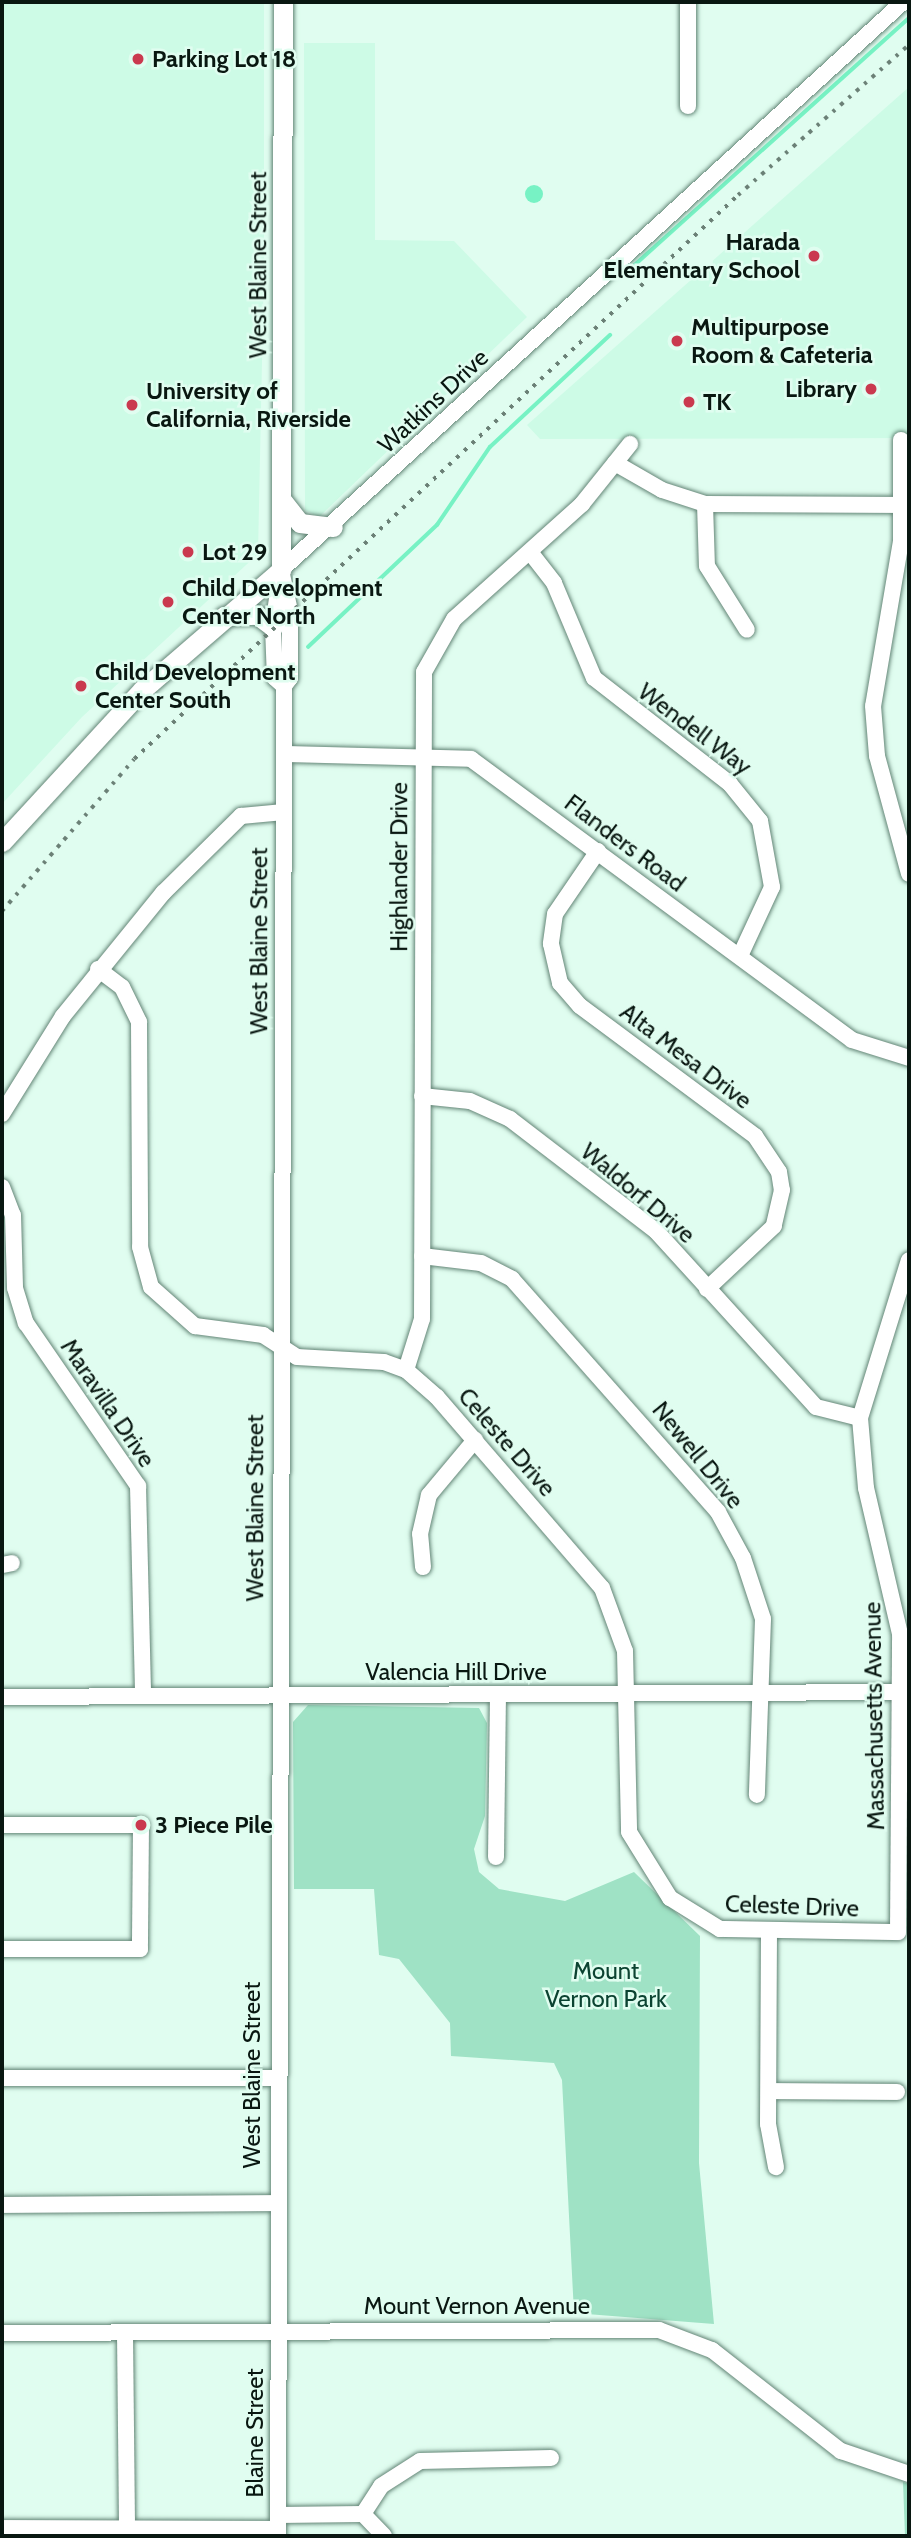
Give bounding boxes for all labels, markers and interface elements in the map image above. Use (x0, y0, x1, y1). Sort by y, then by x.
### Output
place label: Parking Lot 18 (152, 45, 296, 73)
marker: Parking Lot 18 (130, 51, 146, 67)
street label: West Blaine Street (244, 172, 272, 358)
place label: Harada Elementary School (603, 228, 800, 284)
marker: Harada Elementary School (806, 248, 822, 264)
place label: Multipurpose Room & Cafeteria (691, 313, 873, 369)
marker: Multipurpose Room & Cafeteria (669, 333, 685, 349)
street label: Watkins Drive (372, 343, 494, 459)
place label: Library (785, 375, 857, 403)
place label: University of California, Riverside (146, 377, 351, 433)
marker: Library (863, 381, 879, 397)
place label: TK (703, 388, 731, 416)
marker: TK (681, 394, 697, 410)
marker: University of California, Riverside (124, 397, 140, 413)
place label: Lot 29 (202, 538, 267, 566)
marker: Lot 29 (180, 544, 196, 560)
place label: Child Development Center North (182, 574, 382, 630)
marker: Child Development Center North (160, 594, 176, 610)
place label: Child Development Center South (95, 658, 295, 714)
street label: Wendell Way (633, 677, 757, 781)
marker: Child Development Center South (73, 678, 89, 694)
street label: Highlander Drive (385, 782, 413, 952)
street label: Flanders Road (559, 788, 691, 898)
street label: West Blaine Street (245, 848, 273, 1034)
street label: Alta Mesa Drive (615, 997, 757, 1115)
street label: Waldorf Drive (575, 1137, 701, 1249)
street label: Maravilla Drive (55, 1333, 161, 1473)
street label: Celeste Drive (452, 1382, 562, 1502)
street label: Newell Drive (646, 1396, 750, 1514)
street label: West Blaine Street (241, 1415, 269, 1601)
street label: Massachusetts Avenue (858, 1601, 890, 1831)
street label: Valencia Hill Drive (365, 1658, 547, 1686)
place label: 3 Piece Pile (155, 1811, 273, 1839)
marker: 3 Piece Pile (133, 1817, 149, 1833)
street label: Celeste Drive (725, 1889, 859, 1923)
park label: Mount Vernon Park (545, 1957, 667, 2013)
street label: West Blaine Street (238, 1982, 266, 2168)
street label: Mount Vernon Avenue (364, 2292, 590, 2320)
street label: Blaine Street (241, 2368, 269, 2498)

